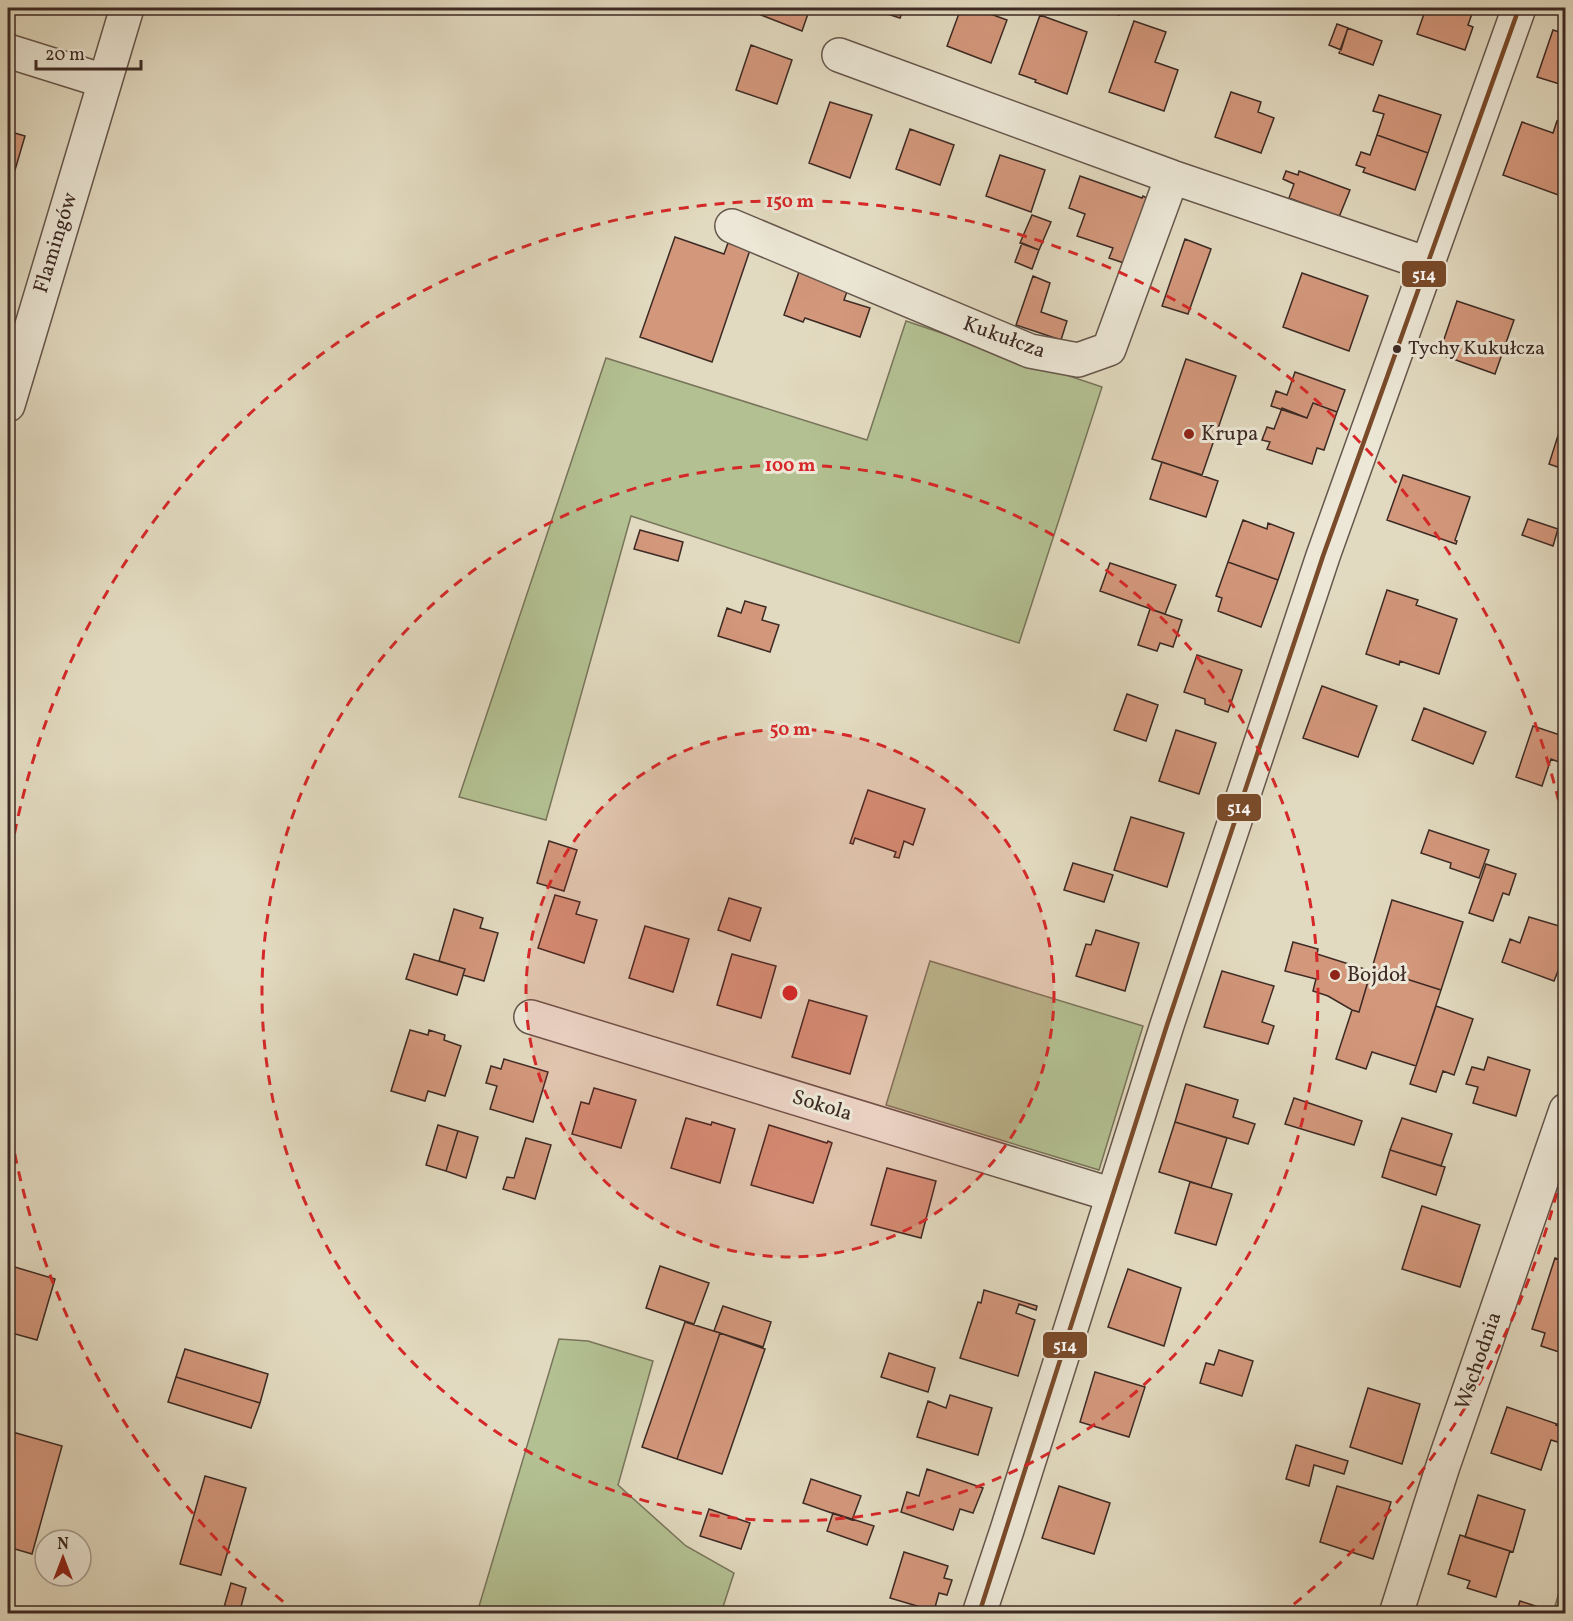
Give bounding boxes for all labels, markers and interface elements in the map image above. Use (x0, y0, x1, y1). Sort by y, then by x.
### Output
scale bar (36, 33, 141, 71)
text: 20 m (45, 43, 85, 68)
street label: Flamingów (27, 189, 85, 297)
text: 150 m (766, 190, 814, 215)
line badge: 514 (1401, 260, 1447, 288)
text: 514 (1412, 265, 1436, 287)
street label: Kukułcza (959, 310, 1049, 366)
place label: Tychy Kukułcza (1408, 335, 1545, 363)
marker: Tychy Kukułcza (1391, 343, 1403, 355)
place label: Krupa (1201, 420, 1258, 449)
marker: Krupa (1182, 427, 1196, 441)
text: 100 m (765, 454, 815, 479)
text: 50 m (770, 718, 810, 743)
line badge: 514 (1216, 793, 1262, 822)
text: 514 (1227, 798, 1251, 820)
place label: Bojdoł (1347, 961, 1407, 990)
marker: Bojdoł (1328, 968, 1342, 982)
centre of rings (780, 983, 800, 1003)
street label: Sokola (788, 1083, 856, 1129)
street label: Wschodnia (1449, 1308, 1509, 1414)
line badge: 514 (1042, 1331, 1088, 1359)
text: 514 (1053, 1336, 1077, 1358)
north arrow (33, 1528, 93, 1588)
text: N (57, 1534, 69, 1556)

